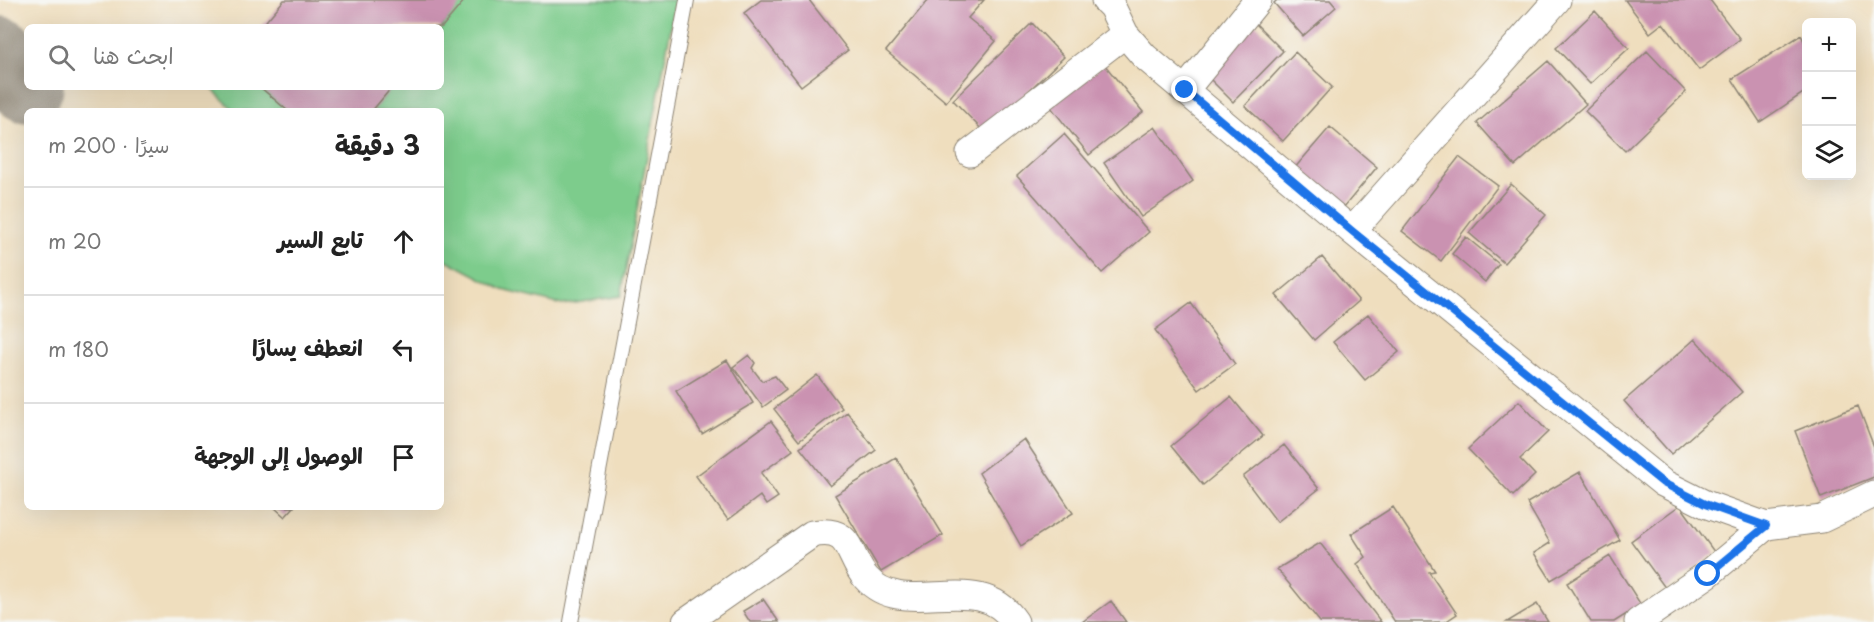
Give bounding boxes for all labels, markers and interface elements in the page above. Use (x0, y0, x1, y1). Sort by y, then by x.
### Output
map controls (1802, 18, 1856, 180)
button: + (1802, 18, 1856, 72)
search box (24, 24, 444, 90)
text: ابحث هنا (93, 38, 174, 71)
icon: search (45, 41, 78, 74)
button: − (1802, 72, 1856, 126)
route end (1171, 76, 1197, 102)
text: 3 دقيقة (335, 125, 420, 164)
button: layers (1802, 126, 1856, 180)
text: سيرًا · 200 m (48, 130, 170, 160)
text: تابع السير (278, 222, 363, 255)
icon: ahead (387, 225, 420, 258)
text: 20 m (48, 226, 101, 256)
text: انعطف يسارًا (252, 330, 363, 363)
icon: left (387, 333, 420, 366)
text: 180 m (48, 334, 109, 364)
text: الوصول إلى الوجهة (194, 438, 363, 471)
icon: arrive (387, 441, 420, 474)
route start (1694, 560, 1720, 586)

